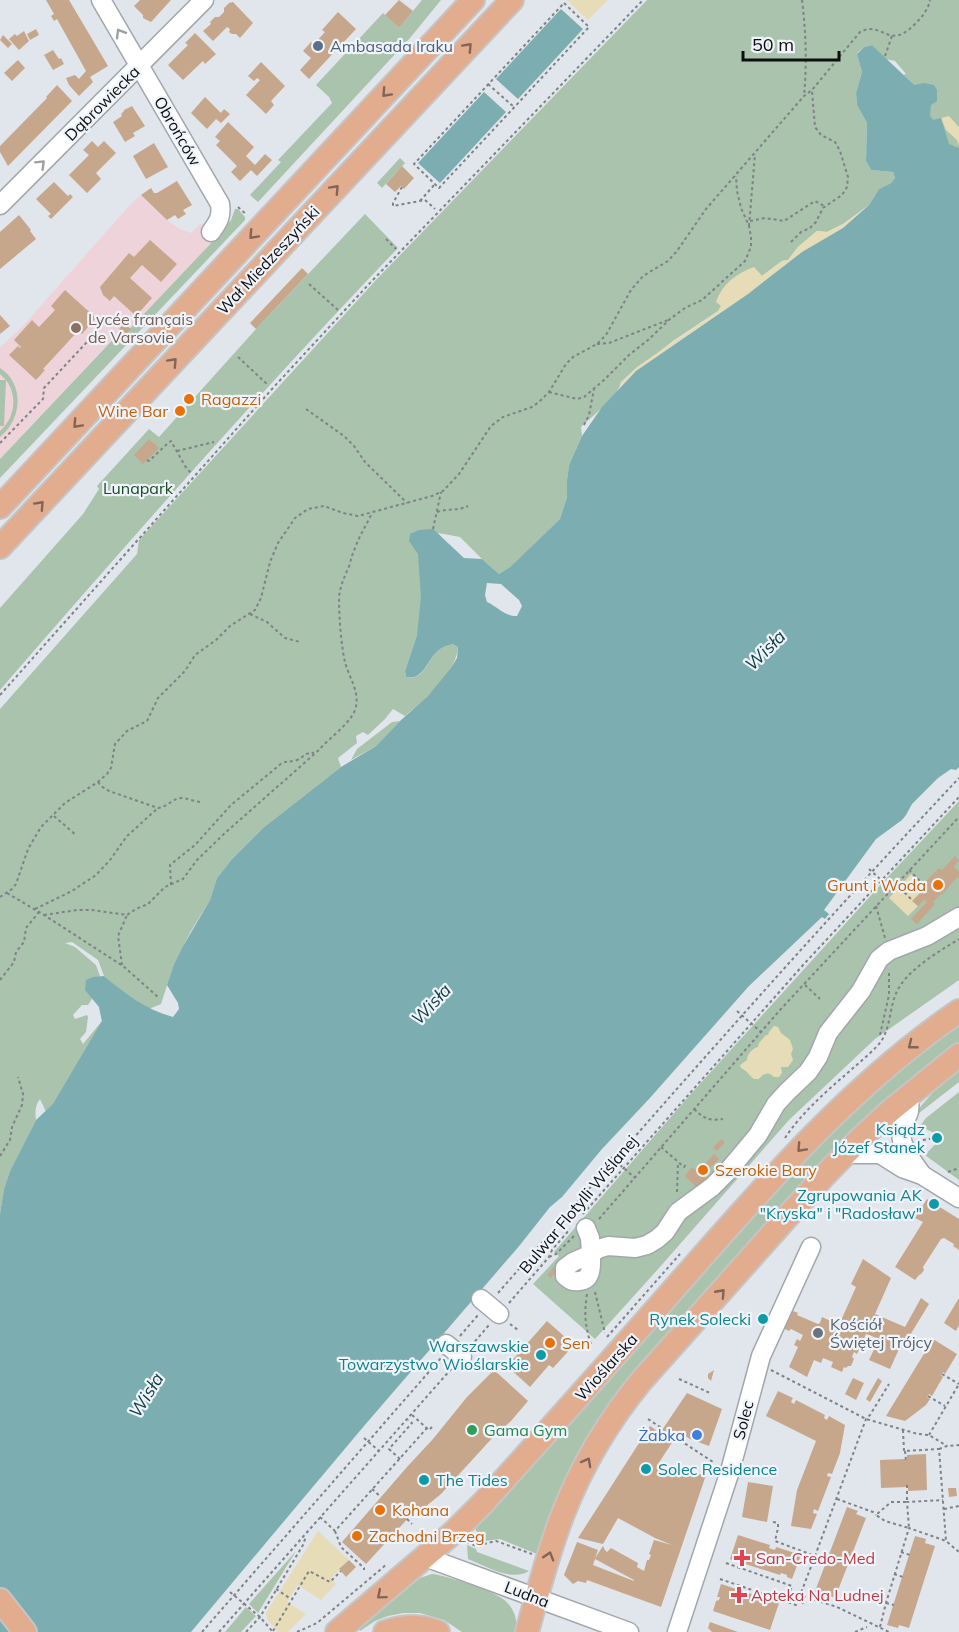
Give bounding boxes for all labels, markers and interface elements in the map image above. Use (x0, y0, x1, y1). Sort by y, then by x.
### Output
scale bar (743, 24, 839, 62)
one-way arrow (116, 28, 128, 39)
text: 50 m (752, 33, 794, 56)
place label: Ambasada Iraku (330, 36, 453, 56)
marker: Ambasada Iraku (311, 39, 325, 53)
one-way arrow (461, 43, 472, 53)
street label: Dąbrowiecka (60, 61, 144, 145)
one-way arrow (383, 85, 394, 96)
street label: Obrońców (150, 93, 206, 169)
one-way arrow (34, 160, 45, 171)
one-way arrow (328, 185, 339, 196)
street label: Wał Miedzeszyński (213, 202, 323, 318)
one-way arrow (250, 228, 261, 239)
place label: Lycée français de Varsovie (88, 309, 193, 347)
marker: Lycée français de Varsovie (69, 321, 83, 335)
one-way arrow (166, 358, 177, 369)
place label: Ragazzi (201, 389, 261, 409)
marker: Ragazzi (182, 392, 196, 406)
place label: Wine Bar (98, 401, 168, 421)
marker: Wine Bar (173, 404, 187, 418)
one-way arrow (73, 417, 84, 428)
park label: Lunapark (103, 478, 174, 498)
one-way arrow (33, 501, 44, 511)
water label: Wisła (740, 625, 790, 675)
place label: Grunt i Woda (827, 875, 926, 895)
marker: Grunt i Woda (931, 878, 945, 892)
water label: Wisła (406, 978, 456, 1030)
one-way arrow (907, 1038, 918, 1049)
place label: Ksiądz Józef Stanek (833, 1119, 926, 1157)
street label: Bulwar Flotylli Wiślanej (514, 1131, 642, 1277)
marker: Ksiądz Józef Stanek (930, 1131, 944, 1145)
one-way arrow (797, 1140, 808, 1151)
place label: Szerokie Bary (715, 1160, 817, 1180)
marker: Szerokie Bary (696, 1163, 710, 1177)
place label: Zgrupowania AK "Kryska" i "Radosław" (760, 1185, 923, 1223)
marker: Zgrupowania AK "Kryska" i "Radosław" (927, 1197, 941, 1211)
one-way arrow (714, 1289, 725, 1299)
place label: Rynek Solecki (649, 1309, 751, 1329)
marker: Rynek Solecki (756, 1312, 770, 1326)
place label: Kościół Świętej Trójcy (830, 1314, 933, 1352)
marker: Kościół Świętej Trójcy (811, 1326, 825, 1340)
street label: Wioślarska (571, 1329, 641, 1405)
place label: Sen (562, 1333, 590, 1353)
place label: Warszawskie Towarzystwo Wioślarskie (339, 1336, 529, 1374)
marker: Sen (543, 1336, 557, 1350)
marker: Warszawskie Towarzystwo Wioślarskie (534, 1348, 548, 1362)
water label: Wisła (123, 1368, 169, 1422)
street label: Solec (728, 1398, 758, 1442)
place label: Gama Gym (484, 1420, 567, 1440)
marker: Gama Gym (465, 1423, 479, 1437)
place label: Żabka (639, 1425, 685, 1445)
marker: Żabka (690, 1428, 704, 1442)
one-way arrow (580, 1457, 591, 1468)
place label: Solec Residence (658, 1459, 777, 1479)
marker: Solec Residence (639, 1462, 653, 1476)
place label: The Tides (436, 1470, 508, 1490)
marker: The Tides (417, 1473, 431, 1487)
place label: Kohana (392, 1500, 449, 1520)
marker: Kohana (373, 1503, 387, 1517)
place label: Zachodni Brzeg (369, 1526, 485, 1546)
marker: Zachodni Brzeg (350, 1529, 364, 1543)
place label: San-Credo-Med (756, 1548, 875, 1568)
marker: San-Credo-Med (733, 1549, 751, 1567)
one-way arrow (542, 1551, 554, 1562)
street label: Ludna (502, 1576, 552, 1612)
place label: Apteka Na Ludnej (751, 1585, 883, 1605)
one-way arrow (377, 1587, 388, 1598)
marker: Apteka Na Ludnej (732, 1588, 746, 1602)

